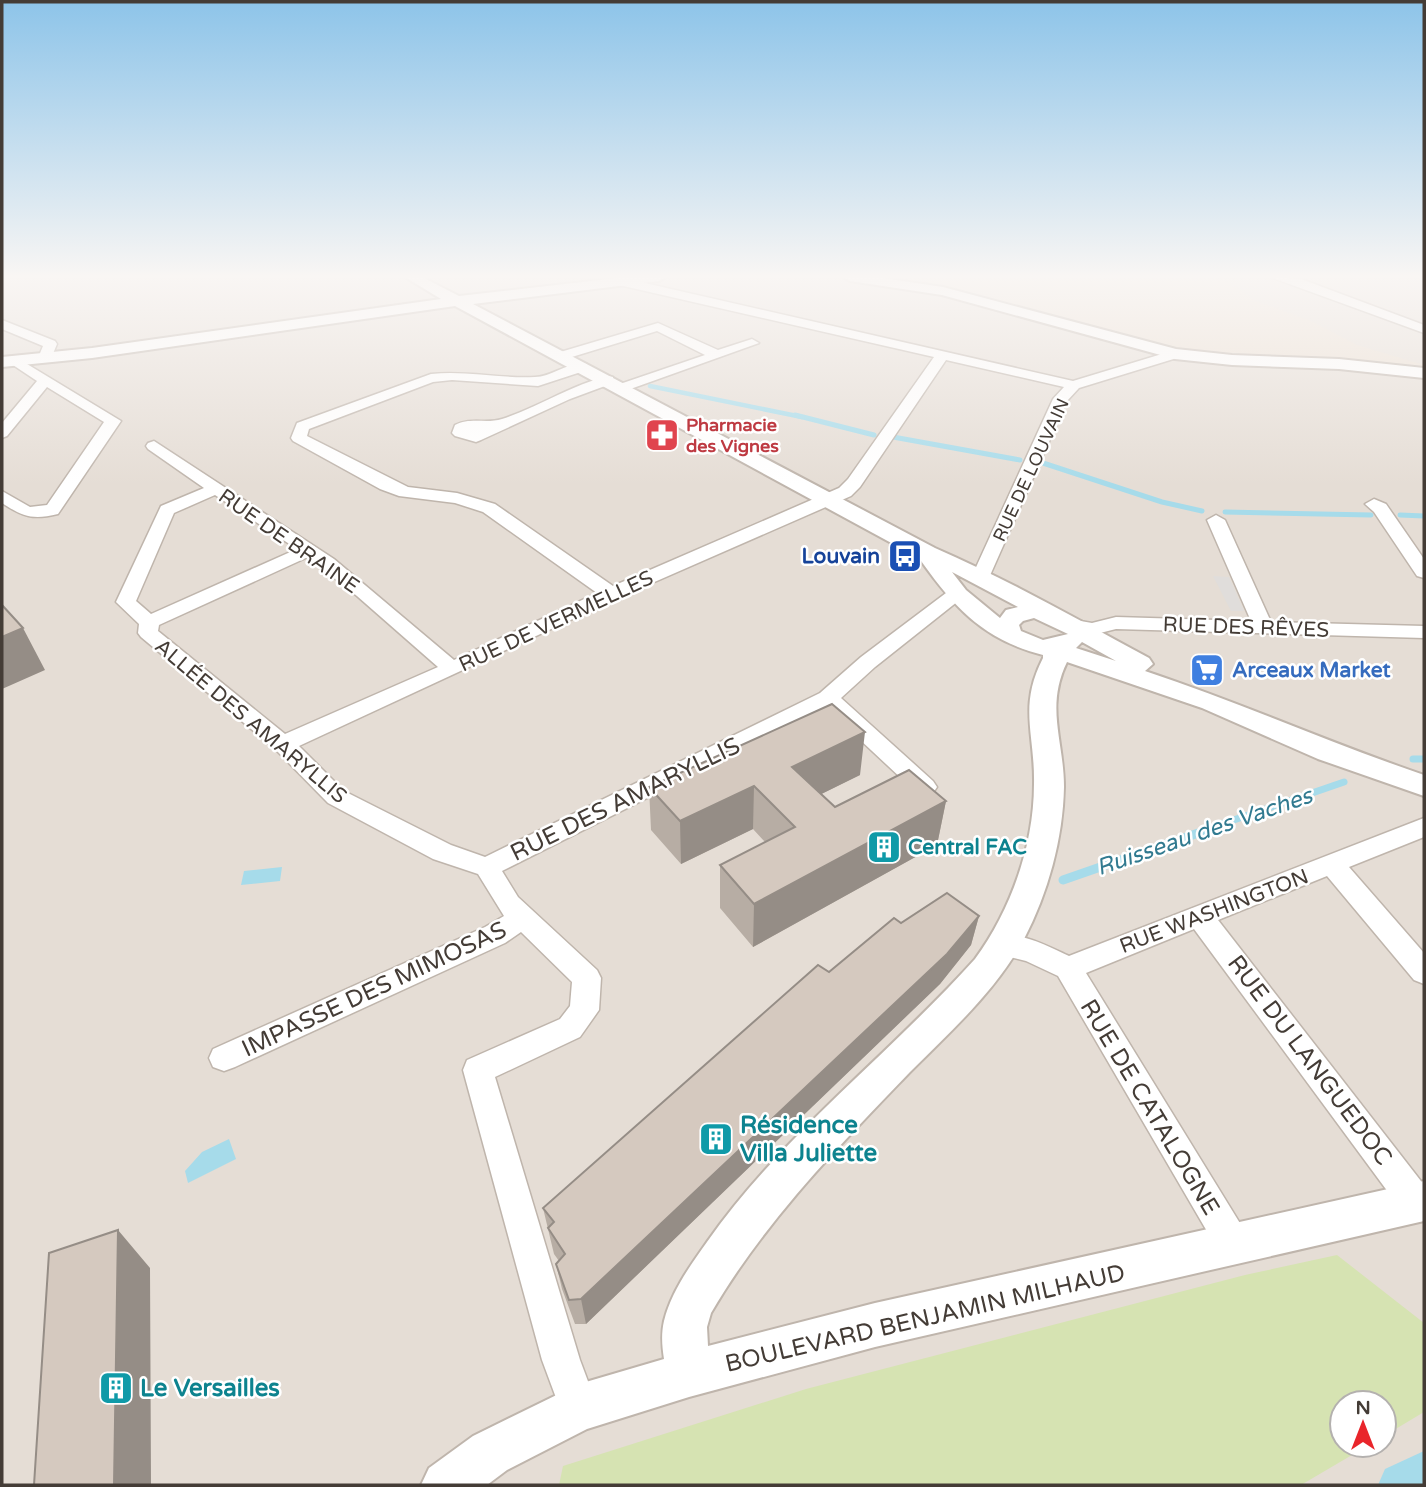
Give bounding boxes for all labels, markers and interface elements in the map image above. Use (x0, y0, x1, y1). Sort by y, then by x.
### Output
street label: RUE DE LOUVAIN (988, 395, 1074, 545)
place label: Pharmacie des Vignes (686, 414, 779, 457)
pharmacy icon: Pharmacie des Vignes (643, 416, 681, 454)
street label: RUE DE BRAINE (214, 484, 364, 599)
bus stop icon: Louvain (886, 537, 924, 575)
place label: Louvain (802, 544, 880, 569)
street label: RUE DE VERMELLES (455, 565, 657, 677)
street label: RUE DES RÊVES (1162, 612, 1330, 643)
street label: ALLÉE DES AMARYLLIS (150, 634, 352, 809)
supermarket icon: Arceaux Market (1188, 651, 1226, 689)
place label: Arceaux Market (1232, 658, 1391, 683)
street label: RUE DES AMARYLLIS (506, 731, 745, 868)
water label: Ruisseau des Vaches (1093, 781, 1318, 882)
building icon: Central FAC (865, 828, 903, 866)
place label: Central FAC (908, 835, 1027, 860)
street label: RUE WASHINGTON (1116, 864, 1312, 959)
street label: IMPASSE DES MIMOSAS (237, 915, 511, 1064)
street label: RUE DU LANGUEDOC (1221, 949, 1398, 1171)
street label: RUE DE CATALOGNE (1074, 994, 1226, 1220)
place label: Résidence Villa Juliette (740, 1111, 878, 1168)
building icon: Résidence Villa Juliette (697, 1120, 735, 1158)
street label: BOULEVARD BENJAMIN MILHAUD (722, 1258, 1128, 1379)
building icon: Le Versailles (97, 1369, 135, 1407)
place label: Le Versailles (140, 1374, 280, 1403)
north arrow (1328, 1389, 1398, 1459)
text: N (1355, 1397, 1371, 1419)

